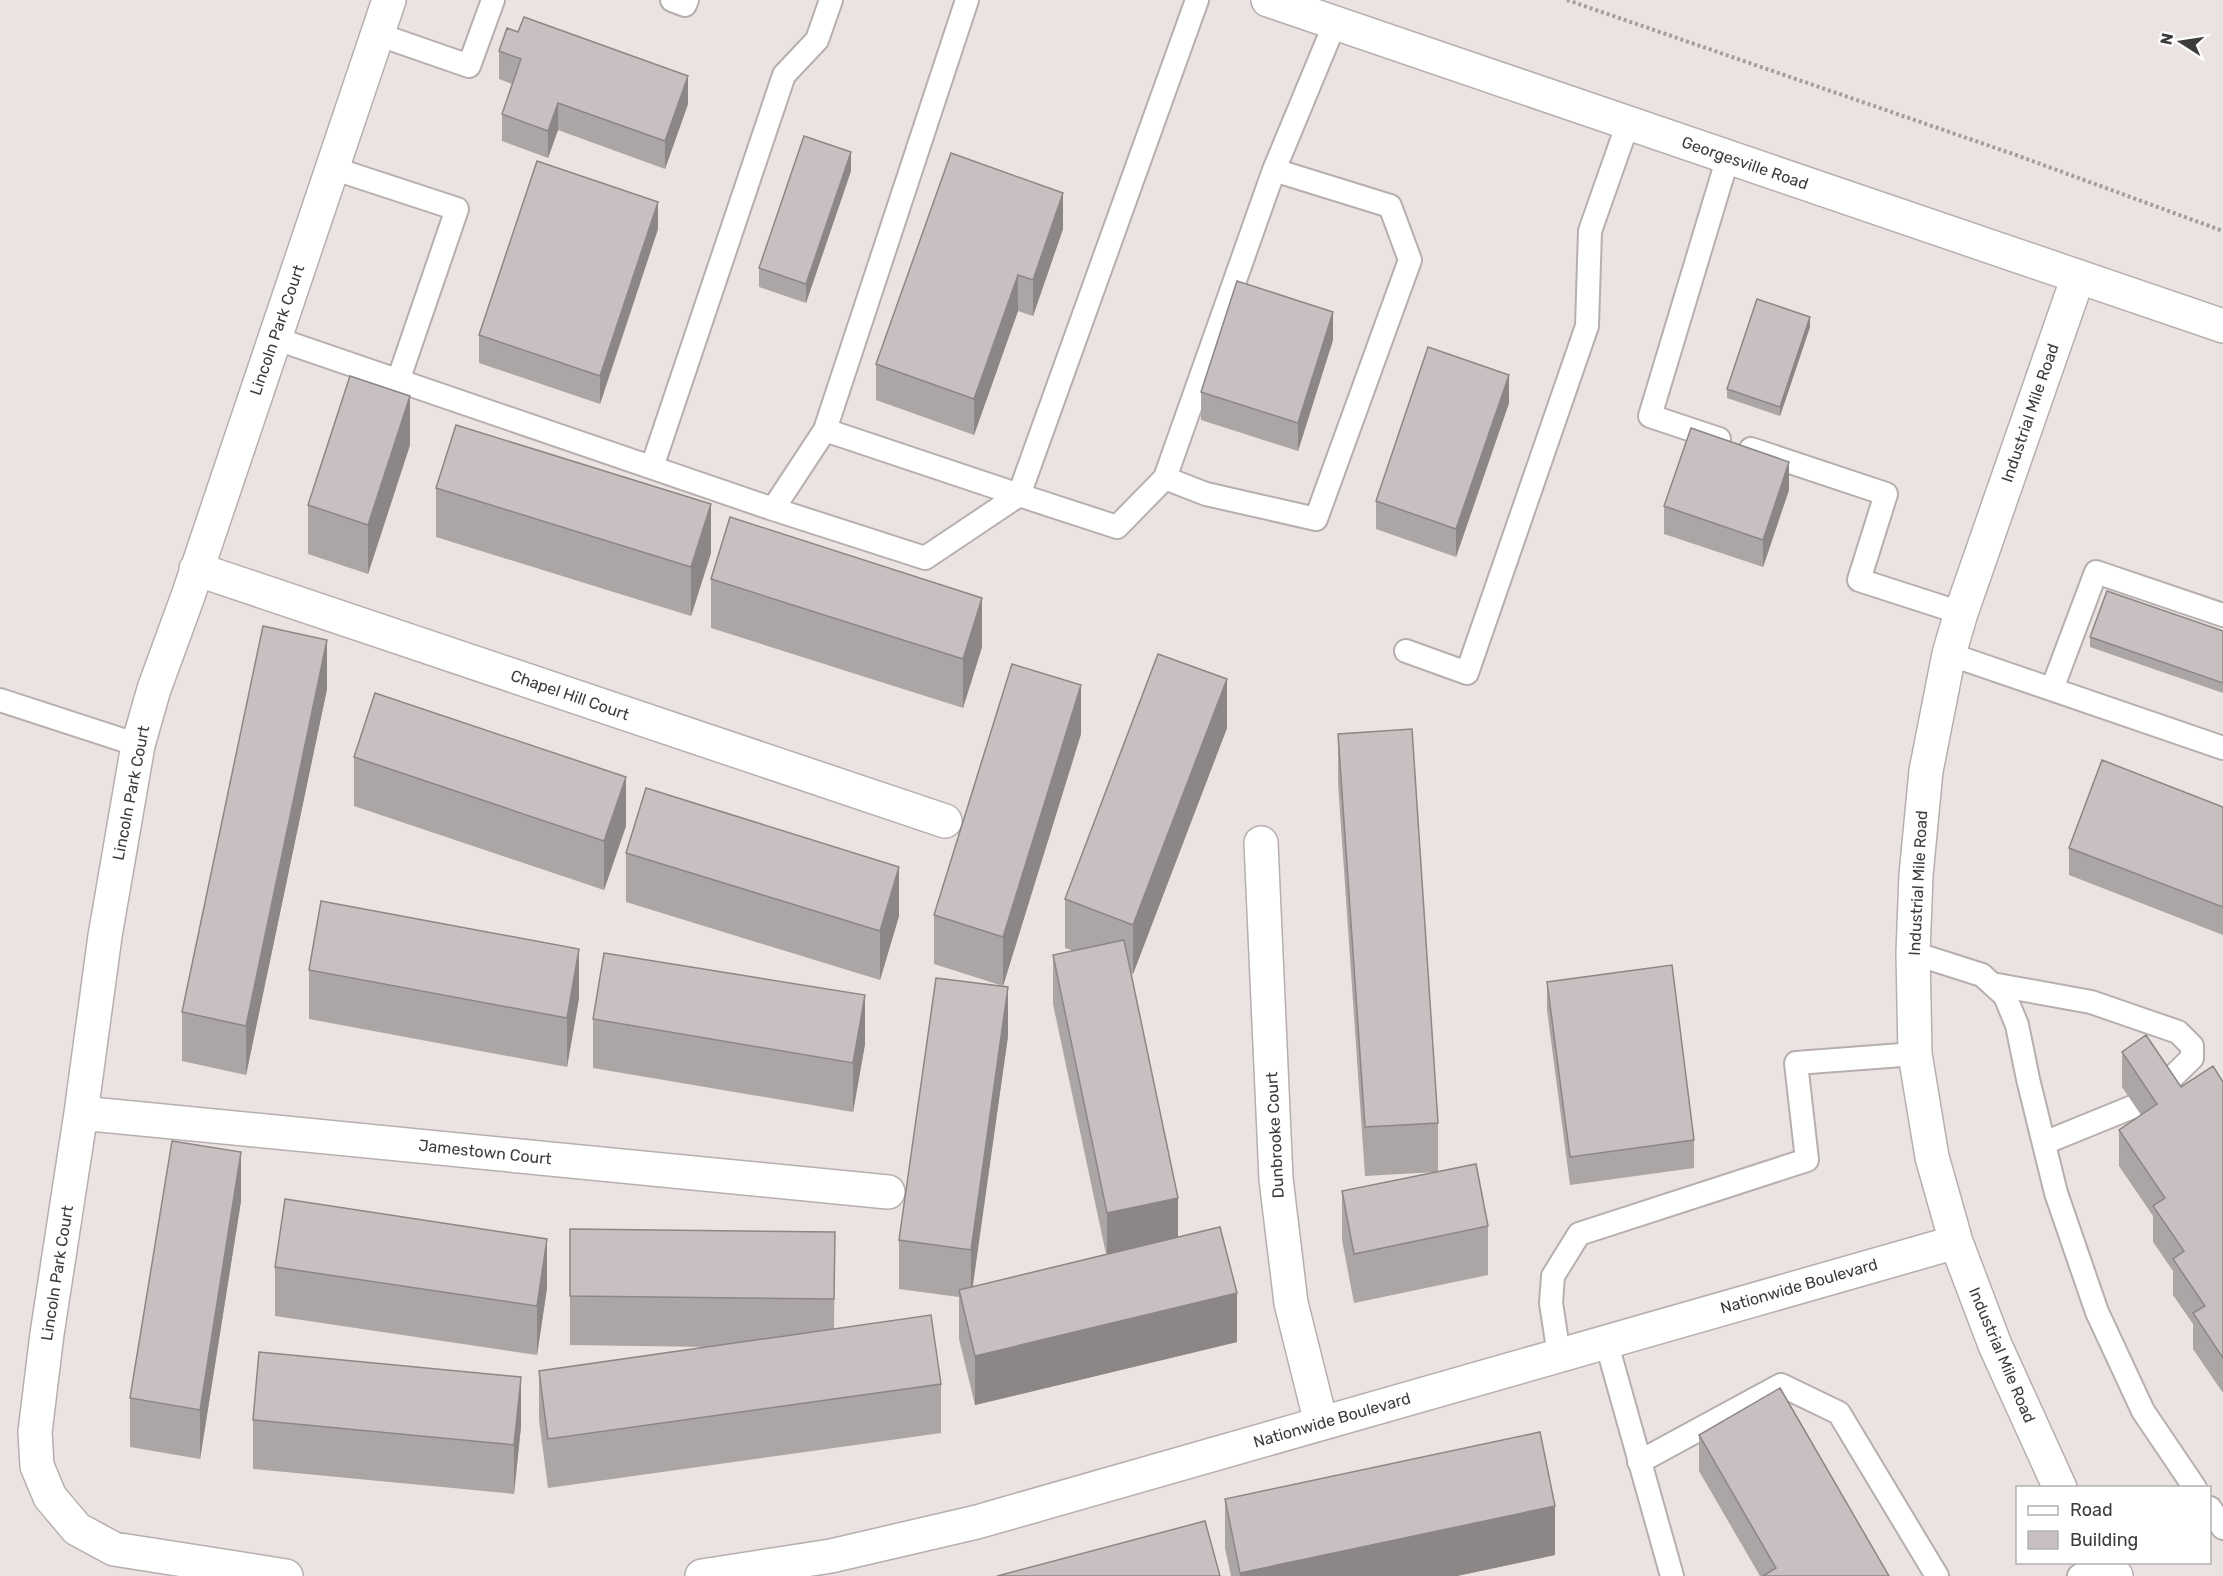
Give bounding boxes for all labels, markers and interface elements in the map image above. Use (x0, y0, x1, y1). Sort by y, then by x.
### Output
north arrow (2151, 12, 2211, 72)
text: N (2156, 31, 2177, 47)
street label: Georgesville Road (1679, 132, 1811, 194)
street label: Lincoln Park Court (246, 262, 308, 398)
street label: Industrial Mile Road (1997, 341, 2063, 485)
street label: Chapel Hill Court (508, 666, 632, 724)
street label: Lincoln Park Court (109, 724, 153, 862)
street label: Industrial Mile Road (1905, 810, 1931, 956)
street label: Dunbrooke Court (1262, 1071, 1288, 1199)
street label: Jamestown Court (418, 1136, 552, 1168)
street label: Lincoln Park Court (37, 1204, 77, 1342)
street label: Nationwide Boulevard (1718, 1254, 1880, 1318)
street label: Industrial Mile Road (1965, 1284, 2039, 1426)
street label: Nationwide Boulevard (1251, 1388, 1413, 1452)
legend (2016, 1486, 2211, 1564)
text: Road (2070, 1499, 2113, 1521)
text: Building (2070, 1529, 2138, 1551)

